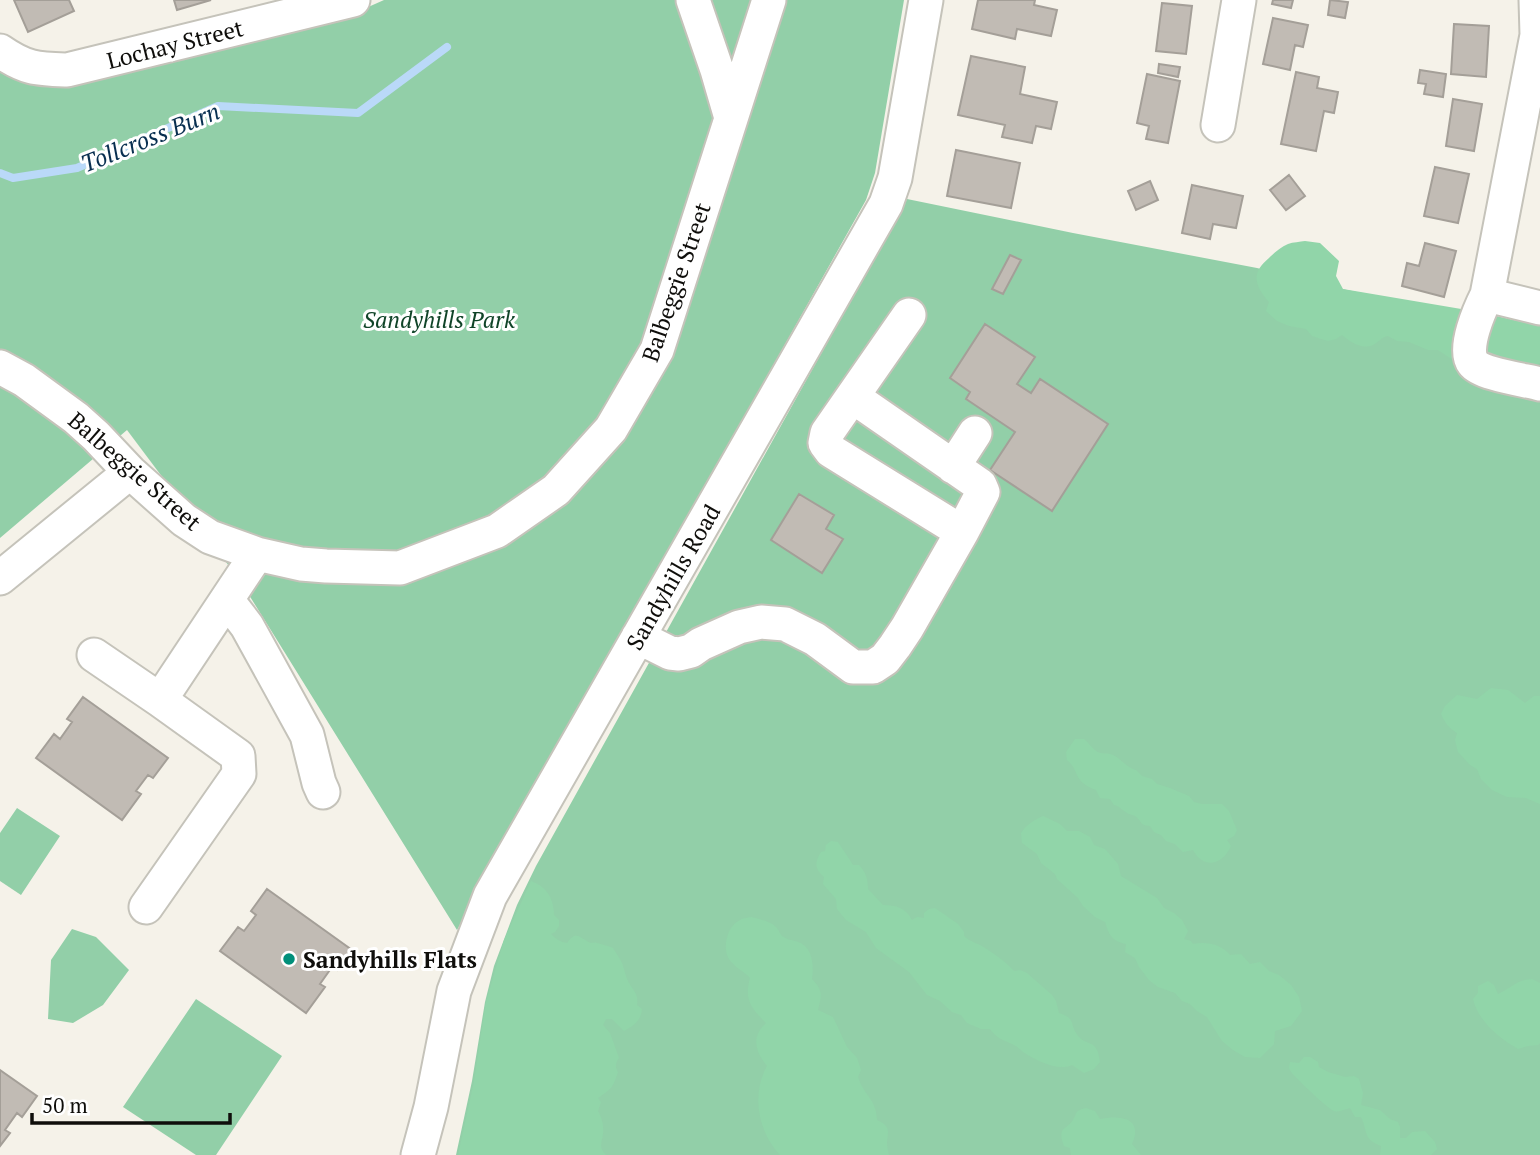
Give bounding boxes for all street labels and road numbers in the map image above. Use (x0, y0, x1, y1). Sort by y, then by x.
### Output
street label: Lochay Street (103, 12, 247, 76)
street label: Balbeggie Street (634, 198, 718, 366)
street label: Balbeggie Street (62, 405, 208, 538)
street label: Sandyhills Road (619, 498, 727, 655)

